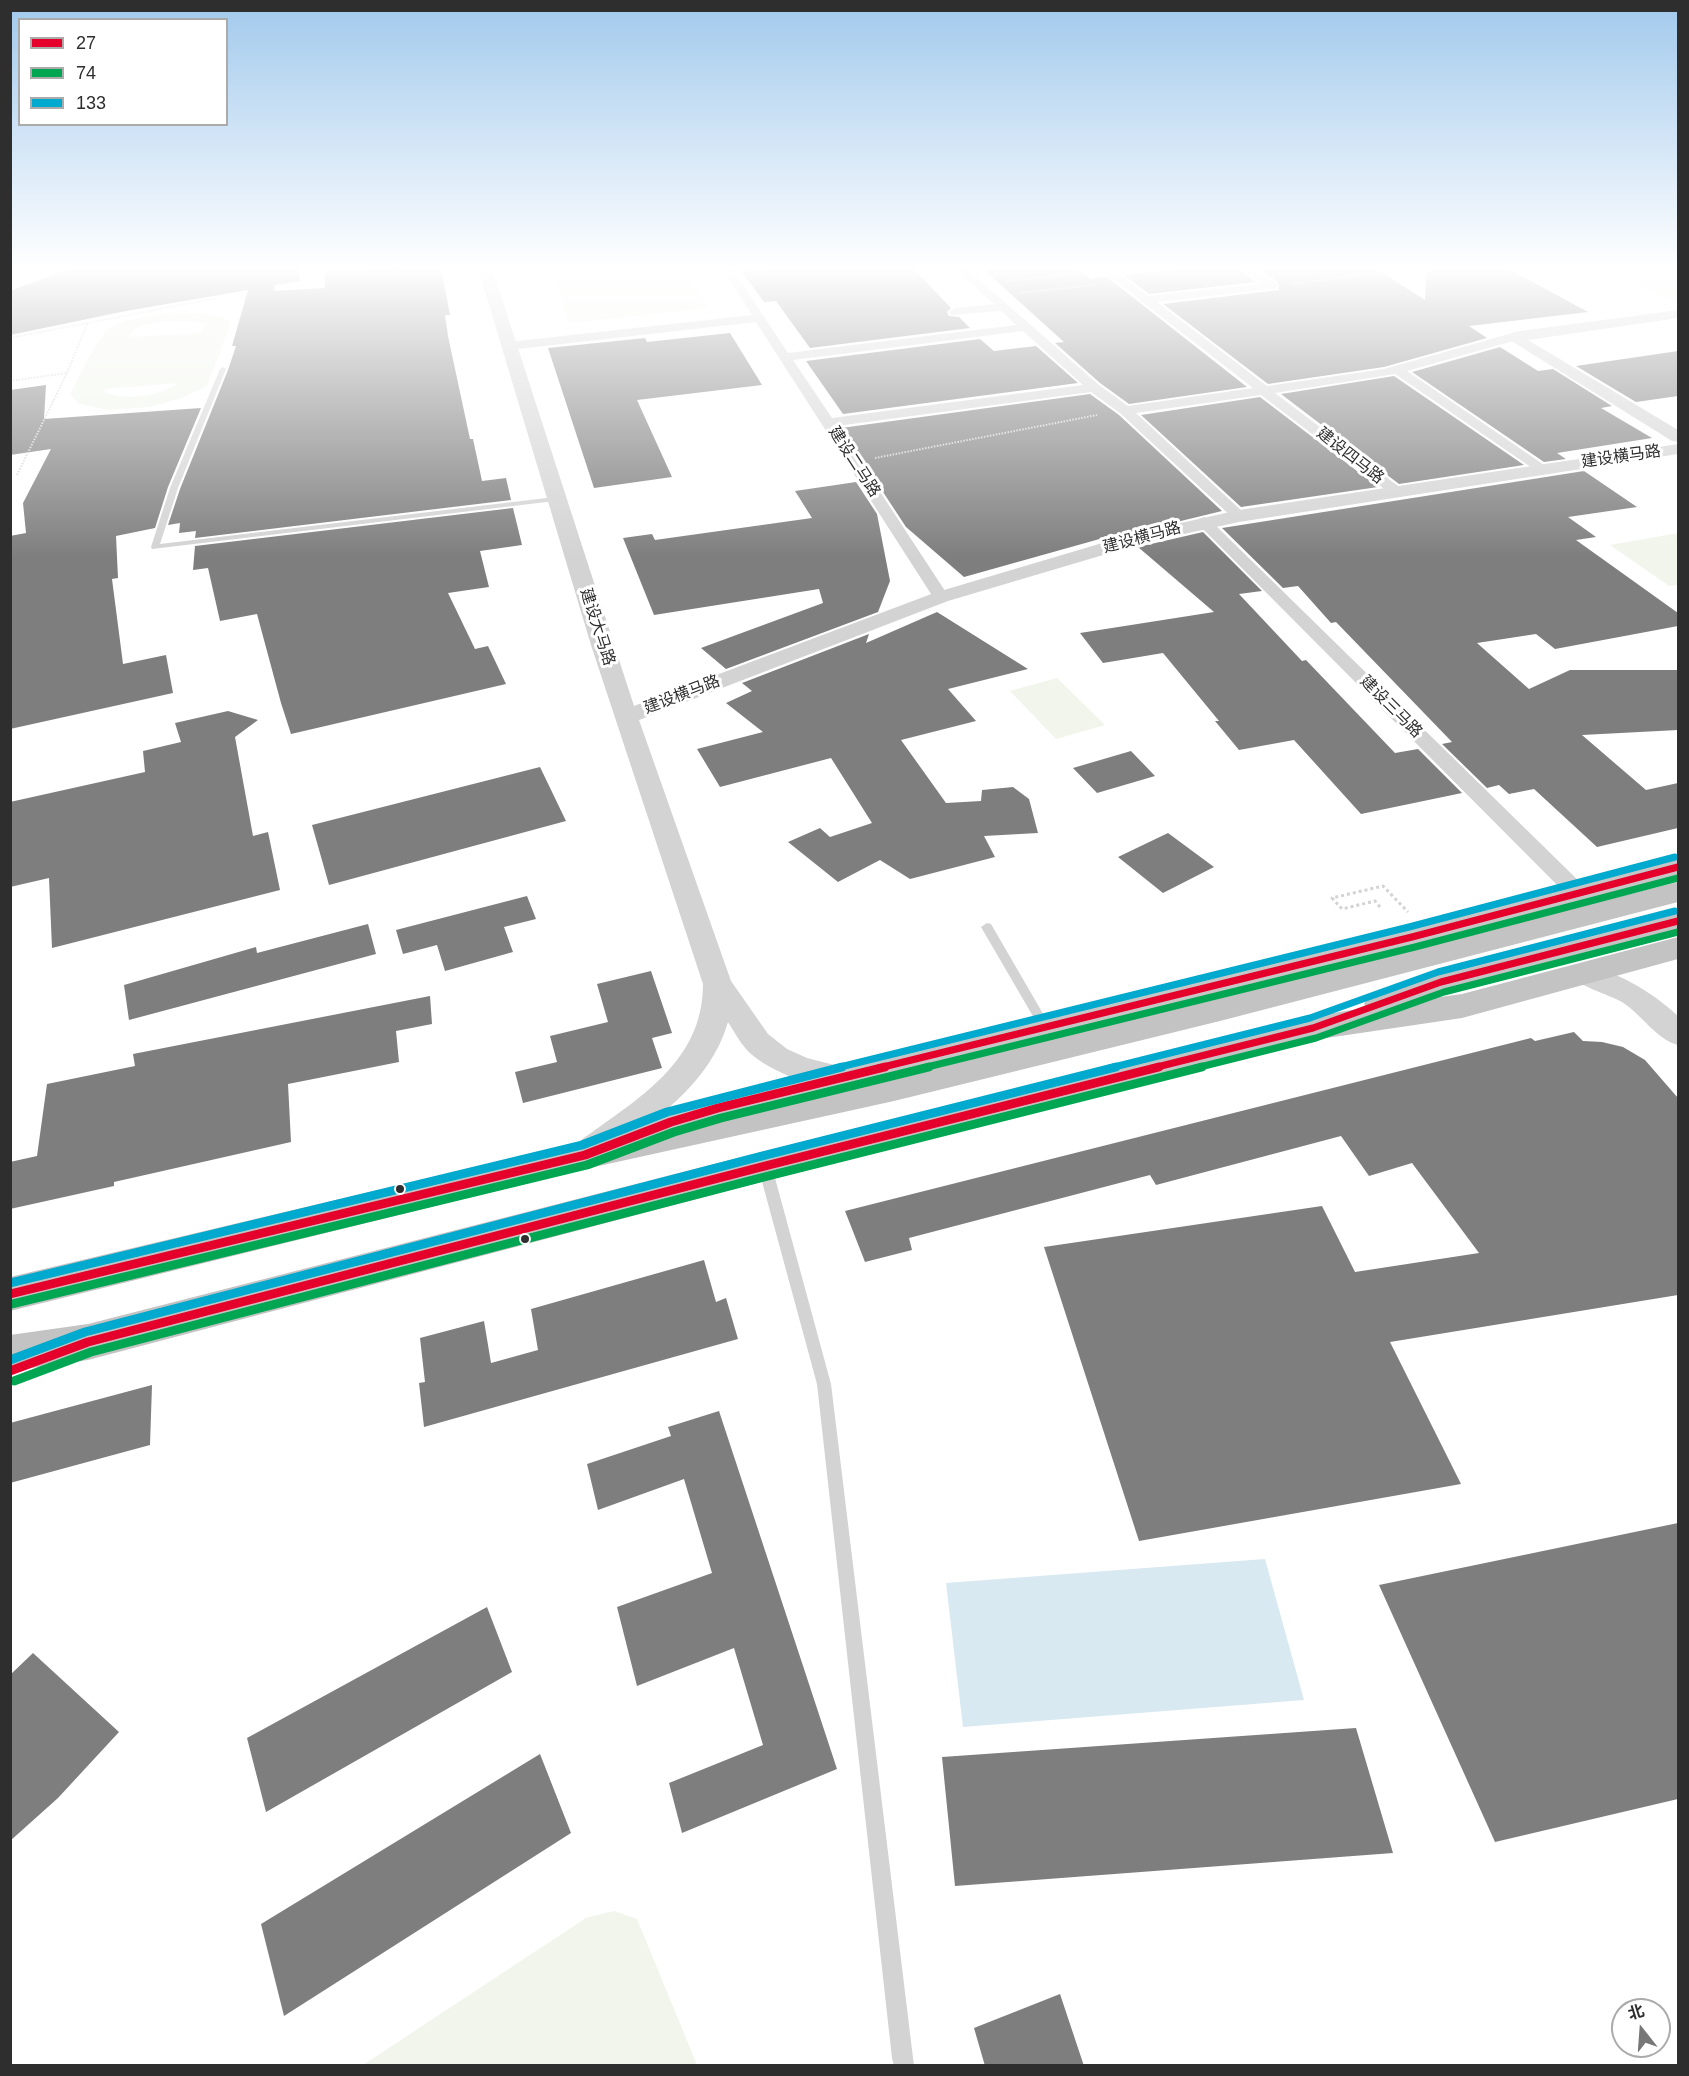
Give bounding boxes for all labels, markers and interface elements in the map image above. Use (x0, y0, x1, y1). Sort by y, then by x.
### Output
legend (18, 18, 228, 126)
text: 27 (76, 33, 96, 53)
text: 74 (76, 63, 96, 83)
text: 133 (76, 93, 106, 113)
street label: 建设二马路 (824, 423, 884, 501)
street label: 建设四马路 (1313, 424, 1387, 488)
street label: 建设横马路 (1580, 442, 1662, 472)
street label: 建设横马路 (1101, 518, 1183, 558)
street label: 建设大马路 (576, 586, 618, 668)
street label: 建设横马路 (641, 672, 723, 718)
street label: 建设三马路 (1356, 672, 1426, 742)
unlabelled marker (394, 1183, 406, 1195)
unlabelled marker (519, 1233, 531, 1245)
north arrow (1611, 1998, 1671, 2058)
text: 北 (1626, 2002, 1646, 2023)

